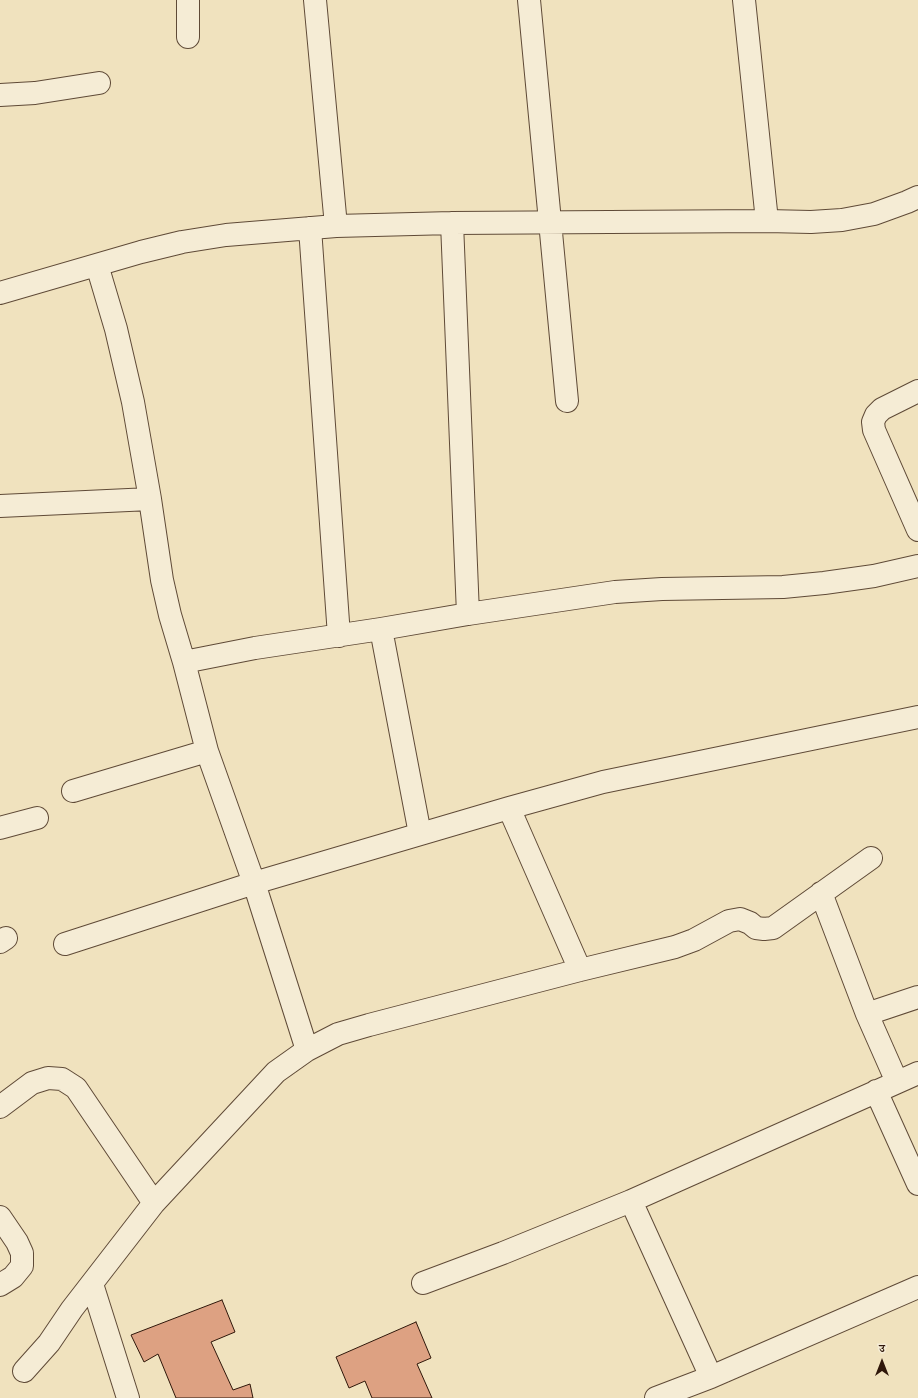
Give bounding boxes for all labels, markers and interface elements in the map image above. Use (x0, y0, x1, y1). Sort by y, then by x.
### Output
north arrow (862, 1342, 902, 1382)
text: उ (879, 1344, 885, 1355)

